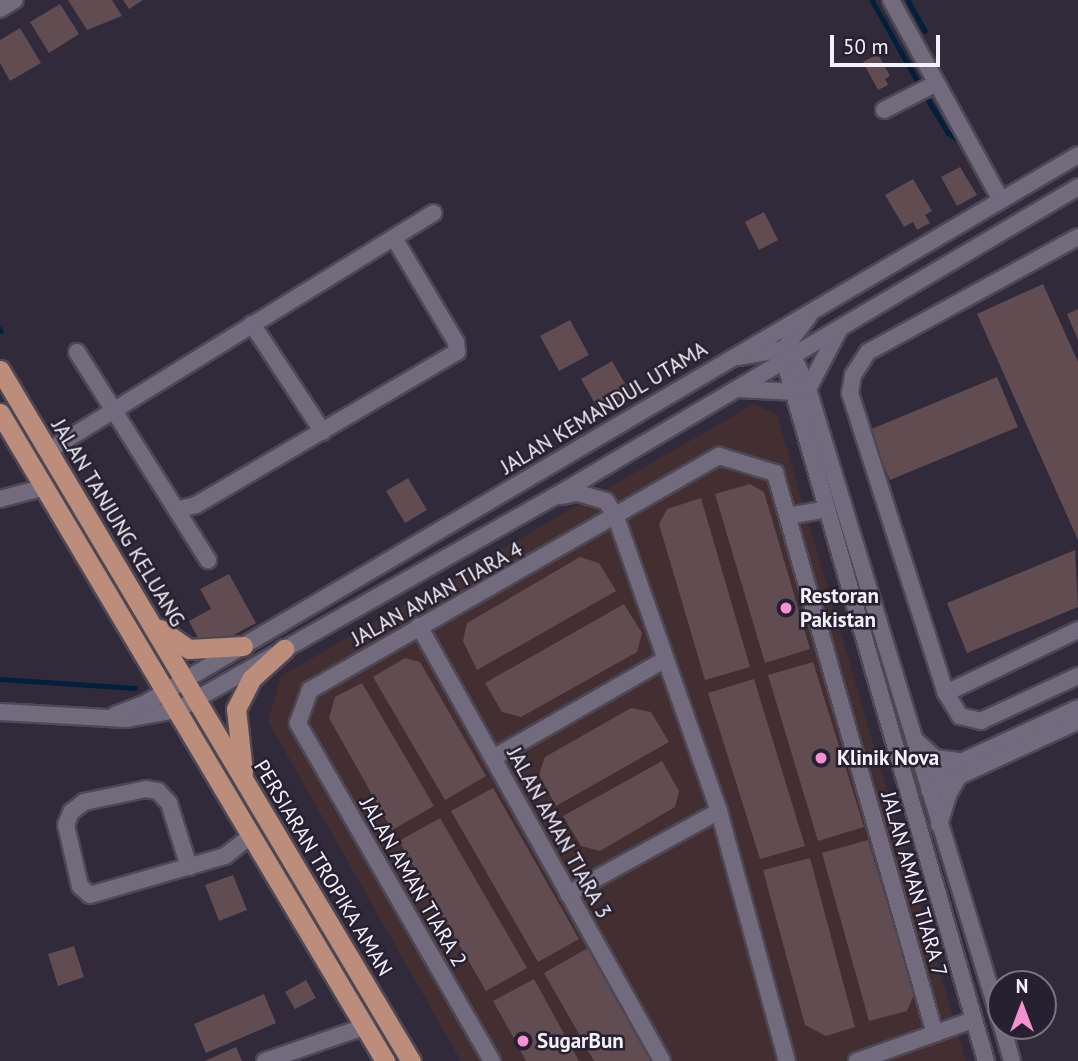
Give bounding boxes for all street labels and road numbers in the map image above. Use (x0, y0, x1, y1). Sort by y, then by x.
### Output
street label: JALAN KEMANDUL UTAMA (496, 336, 712, 480)
street label: JALAN TANJUNG KELUANG (46, 414, 190, 632)
street label: JALAN AMAN TIARA 4 (346, 536, 528, 652)
street label: JALAN AMAN TIARA 3 (501, 742, 617, 924)
street label: PERSIARAN TROPIKA AMAN (248, 754, 398, 982)
street label: JALAN AMAN TIARA 7 (875, 787, 953, 981)
street label: JALAN AMAN TIARA 2 (354, 792, 472, 972)

